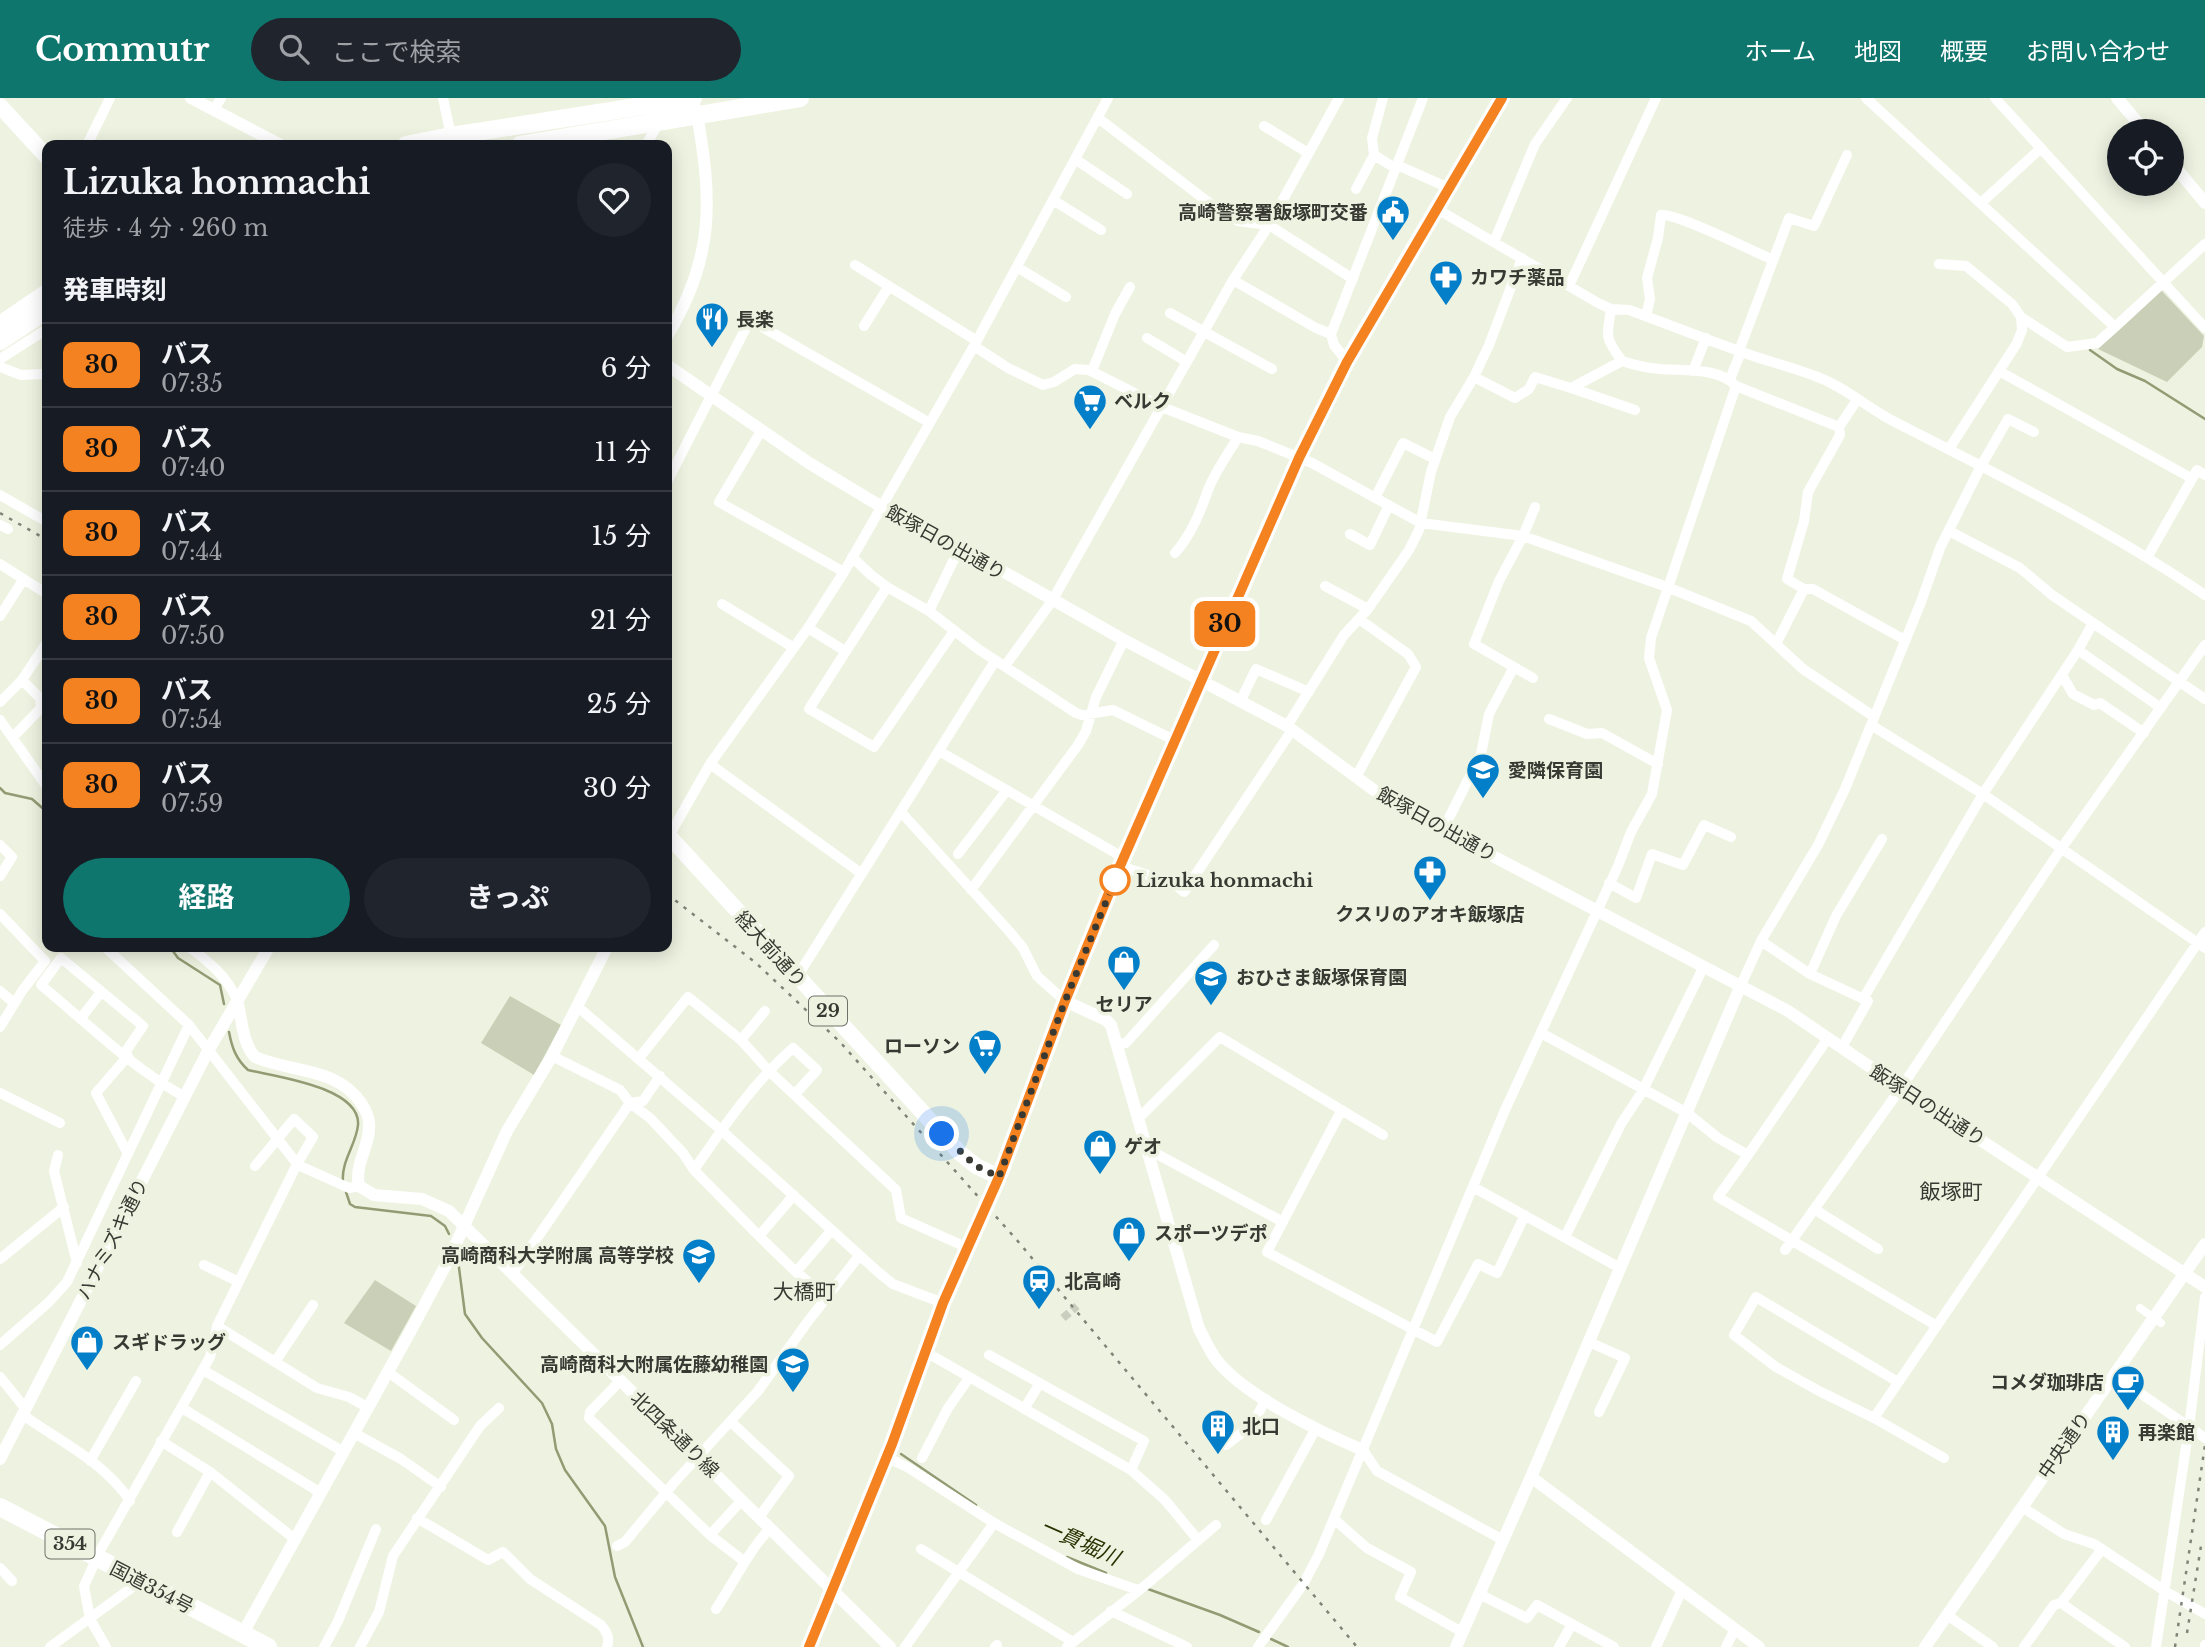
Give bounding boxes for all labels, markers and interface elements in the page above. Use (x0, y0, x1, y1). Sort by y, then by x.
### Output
search box (251, 18, 741, 81)
text: Commutr (35, 29, 209, 70)
icon: search (275, 30, 313, 68)
text: ここで検索 (331, 36, 461, 68)
text: ホーム (1745, 37, 1816, 66)
text: 地図 (1854, 37, 1902, 66)
text: 概要 (1940, 37, 1988, 66)
text: お問い合わせ (2026, 37, 2170, 66)
map controls (2107, 119, 2184, 196)
button: locate (2107, 119, 2184, 196)
text: Lizuka honmachi (63, 162, 370, 203)
button: heart (577, 163, 651, 237)
public building icon: 高崎警察署飯塚町交番 (1374, 193, 1412, 242)
place label: 高崎警察署飯塚町交番 (1178, 201, 1368, 224)
text: 徒歩 · 4 分 · 260 m (63, 214, 268, 242)
pharmacy icon: カワチ薬品 (1427, 258, 1465, 307)
place label: カワチ薬品 (1470, 266, 1565, 289)
text: 発車時刻 (63, 274, 167, 306)
restaurant icon: 長楽 (693, 300, 731, 349)
place label: 長楽 (736, 308, 774, 331)
text: バス (161, 338, 213, 370)
text: 30 (85, 350, 118, 379)
text: 6 分 (601, 352, 651, 384)
text: 07:35 (161, 370, 223, 398)
supermarket icon: ベルク (1071, 382, 1109, 431)
place label: ベルク (1114, 390, 1171, 413)
text: バス (161, 422, 213, 454)
text: 30 (85, 434, 118, 463)
text: 11 分 (594, 436, 651, 468)
text: 07:40 (161, 454, 225, 482)
street label: 飯塚日の出通り (882, 500, 1010, 585)
text: バス (161, 506, 213, 538)
text: 30 (85, 518, 118, 547)
text: 15 分 (591, 520, 651, 552)
text: 07:44 (161, 538, 222, 566)
text: バス (161, 590, 213, 622)
line badge: 30 (1194, 601, 1256, 647)
text: 30 (85, 602, 118, 631)
text: 21 分 (590, 604, 651, 636)
text: 30 (1208, 609, 1242, 638)
text: 07:50 (161, 622, 225, 650)
text: バス (161, 674, 213, 706)
text: 30 (85, 686, 118, 715)
text: 25 分 (587, 688, 651, 720)
text: 07:54 (161, 706, 222, 734)
school or university icon: 愛隣保育園 (1464, 751, 1502, 800)
text: バス (161, 758, 213, 790)
place label: 愛隣保育園 (1508, 759, 1603, 782)
text: 30 (85, 770, 118, 799)
text: 30 分 (583, 772, 651, 804)
street label: 飯塚日の出通り (1373, 782, 1501, 867)
text: 07:59 (161, 790, 223, 818)
pharmacy icon: クスリのアオキ飯塚店 (1411, 853, 1449, 902)
button: 経路 (63, 858, 350, 938)
button: きっぷ (364, 858, 651, 938)
marker: Lizuka honmachi (1100, 865, 1130, 895)
place label: Lizuka honmachi (1136, 869, 1313, 892)
place label: クスリのアオキ飯塚店 (1335, 903, 1525, 926)
street label: 経大前通り (730, 906, 811, 992)
shop icon: セリア (1105, 943, 1143, 992)
school or university icon: おひさま飯塚保育園 (1192, 958, 1230, 1007)
place label: おひさま飯塚保育園 (1236, 966, 1407, 989)
place label: セリア (1095, 993, 1153, 1016)
road number: 29 (809, 996, 847, 1026)
supermarket icon: ローソン (966, 1027, 1004, 1076)
place label: ローソン (884, 1035, 960, 1058)
street label: 飯塚日の出通り (1866, 1060, 1990, 1151)
your location (924, 1116, 959, 1151)
shop icon: ゲオ (1081, 1127, 1119, 1176)
place label: ゲオ (1124, 1135, 1162, 1158)
street label: ハナミズキ通り (72, 1175, 153, 1304)
district label: 飯塚町 (1920, 1179, 1983, 1205)
shop icon: スポーツデポ (1110, 1214, 1148, 1263)
place label: スポーツデポ (1154, 1222, 1268, 1245)
school or university icon: 高崎商科大学附属 高等学校 (680, 1236, 718, 1285)
place label: 高崎商科大学附属 高等学校 (441, 1244, 674, 1267)
station icon: 北高崎 (1020, 1262, 1058, 1311)
place label: 北高崎 (1064, 1270, 1121, 1293)
district label: 大橋町 (773, 1279, 836, 1305)
shop icon: スギドラッグ (68, 1323, 106, 1372)
place label: スギドラッグ (112, 1331, 226, 1354)
school or university icon: 高崎商科大附属佐藤幼稚園 (774, 1345, 812, 1394)
place label: 高崎商科大附属佐藤幼稚園 (540, 1353, 768, 1376)
cafe icon: コメダ珈琲店 (2109, 1363, 2147, 1412)
place label: コメダ珈琲店 (1990, 1371, 2104, 1394)
street label: 北四条通り線 (626, 1386, 724, 1482)
building icon: 北口 (1199, 1407, 1237, 1456)
street label: 中央通り (2033, 1408, 2096, 1483)
building icon: 再楽館 (2094, 1413, 2132, 1462)
place label: 北口 (1242, 1415, 1280, 1438)
place label: 再楽館 (2138, 1421, 2195, 1444)
water label: 一貫堀川 (1036, 1513, 1125, 1572)
road number: 354 (46, 1530, 94, 1559)
street label: 国道354号 (106, 1557, 197, 1618)

